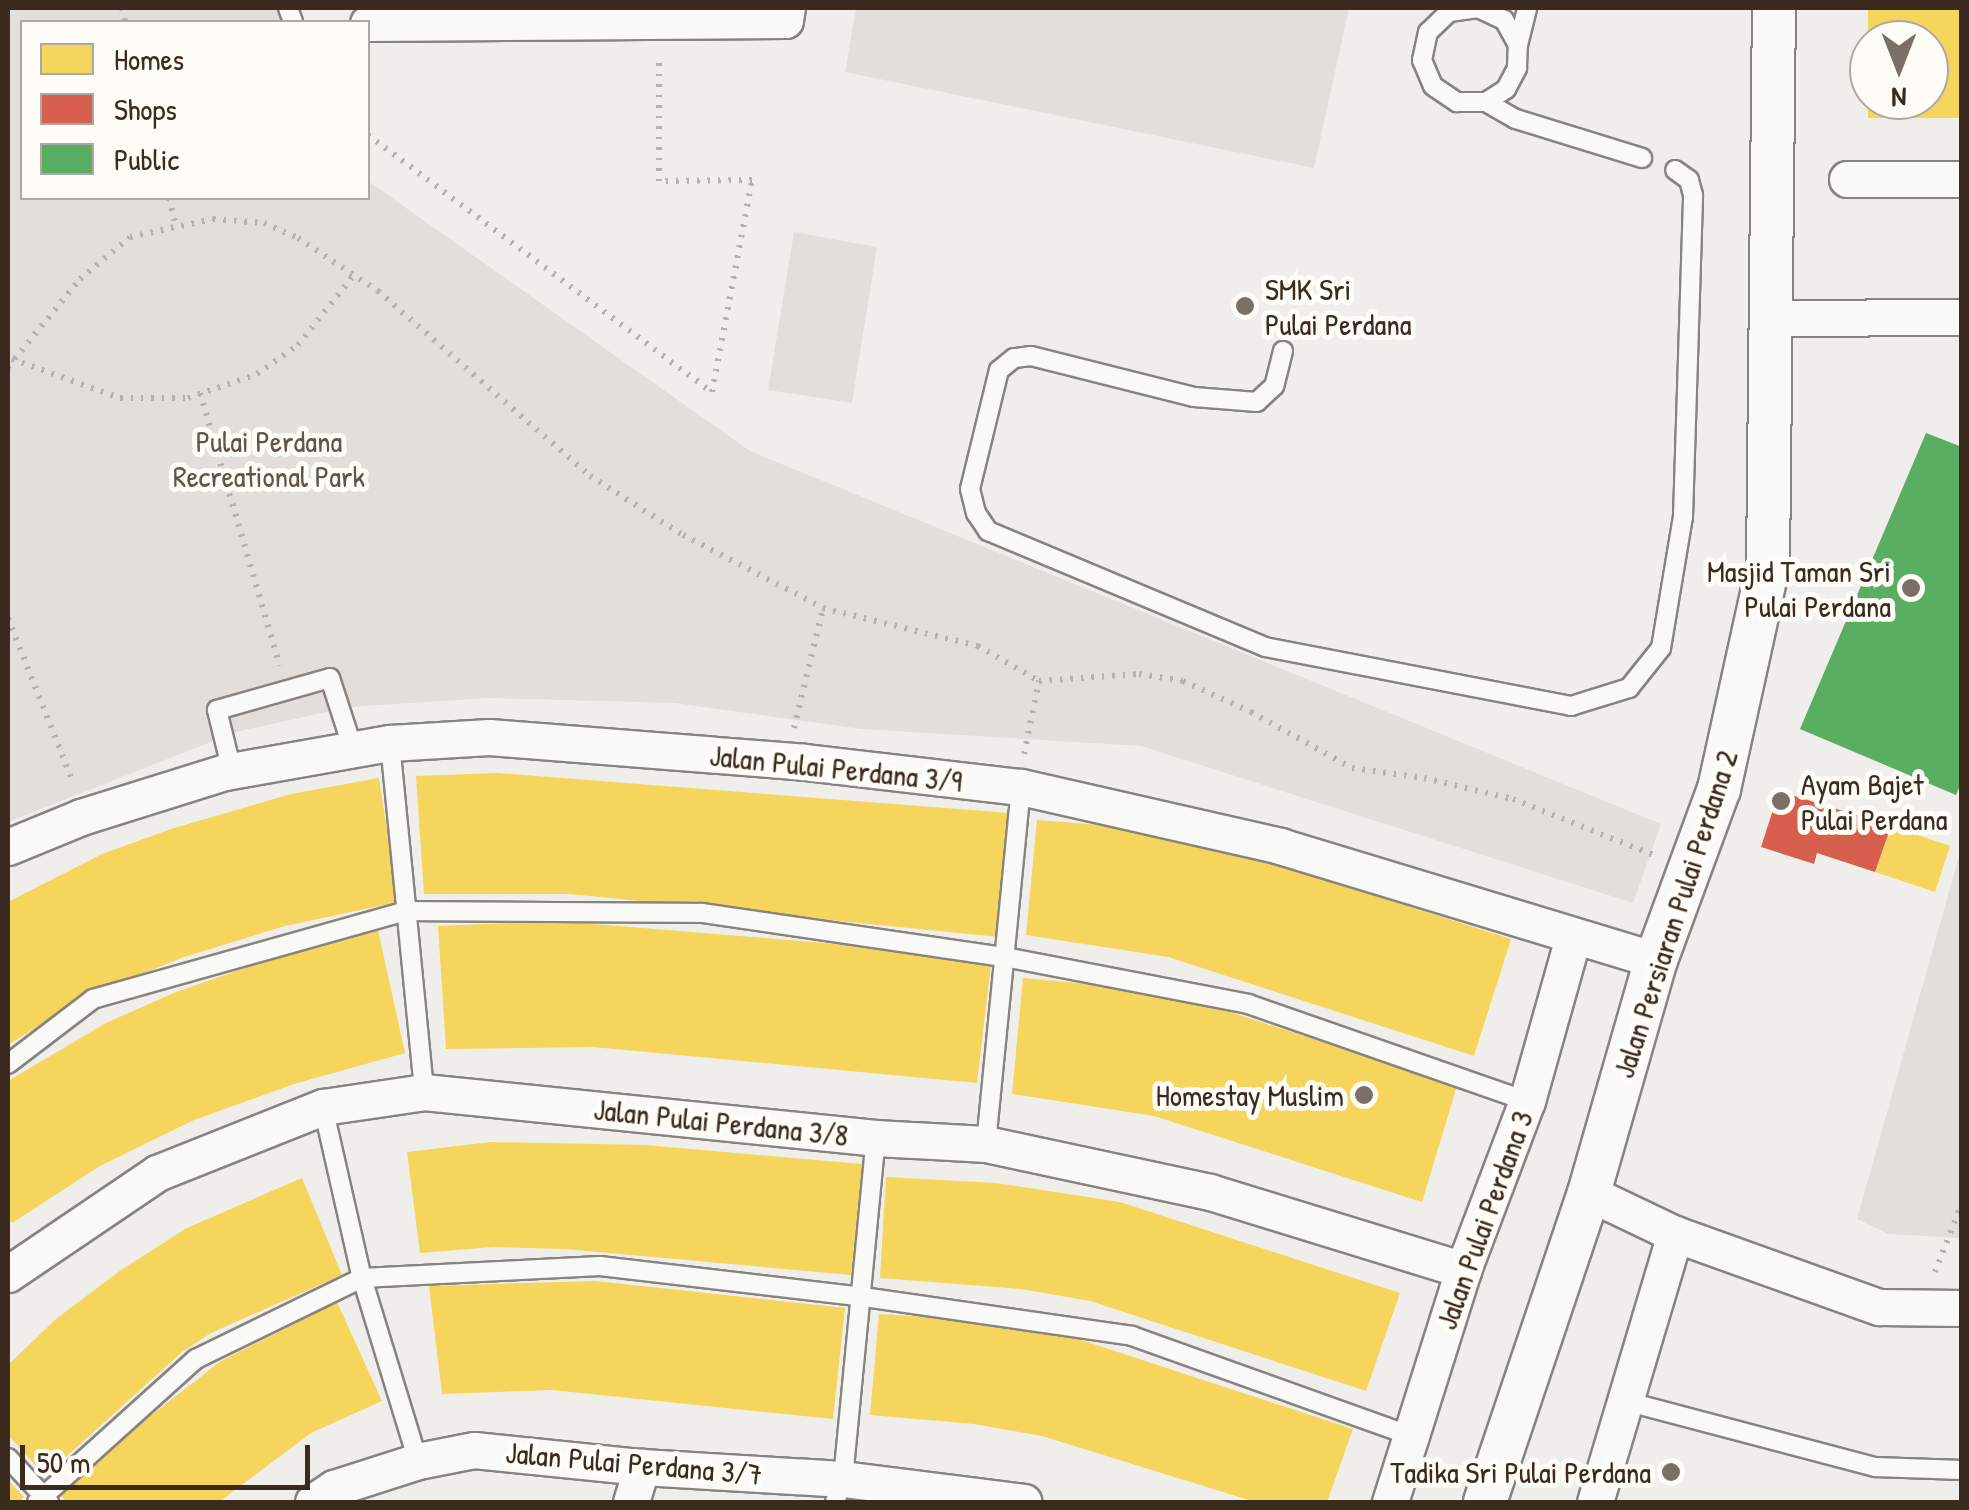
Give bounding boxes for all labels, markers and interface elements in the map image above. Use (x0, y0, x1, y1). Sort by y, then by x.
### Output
legend (20, 20, 370, 200)
north arrow (1849, 20, 1949, 120)
text: Homes (114, 39, 184, 79)
text: N (1892, 79, 1906, 117)
text: Shops (114, 89, 177, 129)
text: Public (114, 139, 179, 179)
place label: SMK Sri Pulai Perdana (1265, 271, 1411, 342)
marker: SMK Sri Pulai Perdana (1234, 295, 1256, 317)
park label: Pulai Perdana Recreational Park (173, 423, 365, 494)
place label: Masjid Taman Sri Pulai Perdana (1707, 553, 1891, 624)
marker: Masjid Taman Sri Pulai Perdana (1900, 577, 1922, 599)
street label: Jalan Pulai Perdana 3/9 (708, 737, 964, 799)
street label: Jalan Persiaran Pulai Perdana 2 (1605, 746, 1745, 1082)
place label: Ayam Bajet Pulai Perdana (1801, 766, 1947, 836)
marker: Ayam Bajet Pulai Perdana (1770, 790, 1792, 812)
place label: Homestay Muslim (1156, 1077, 1344, 1113)
marker: Homestay Muslim (1353, 1084, 1375, 1106)
street label: Jalan Pulai Perdana 3/8 (592, 1091, 850, 1153)
street label: Jalan Pulai Perdana 3 (1428, 1106, 1540, 1334)
scale bar (25, 1425, 315, 1487)
street label: Jalan Pulai Perdana 3/7 (504, 1434, 764, 1492)
text: 50 m (37, 1442, 90, 1482)
place label: Tadika Sri Pulai Perdana (1390, 1454, 1651, 1490)
marker: Tadika Sri Pulai Perdana (1660, 1461, 1682, 1483)

